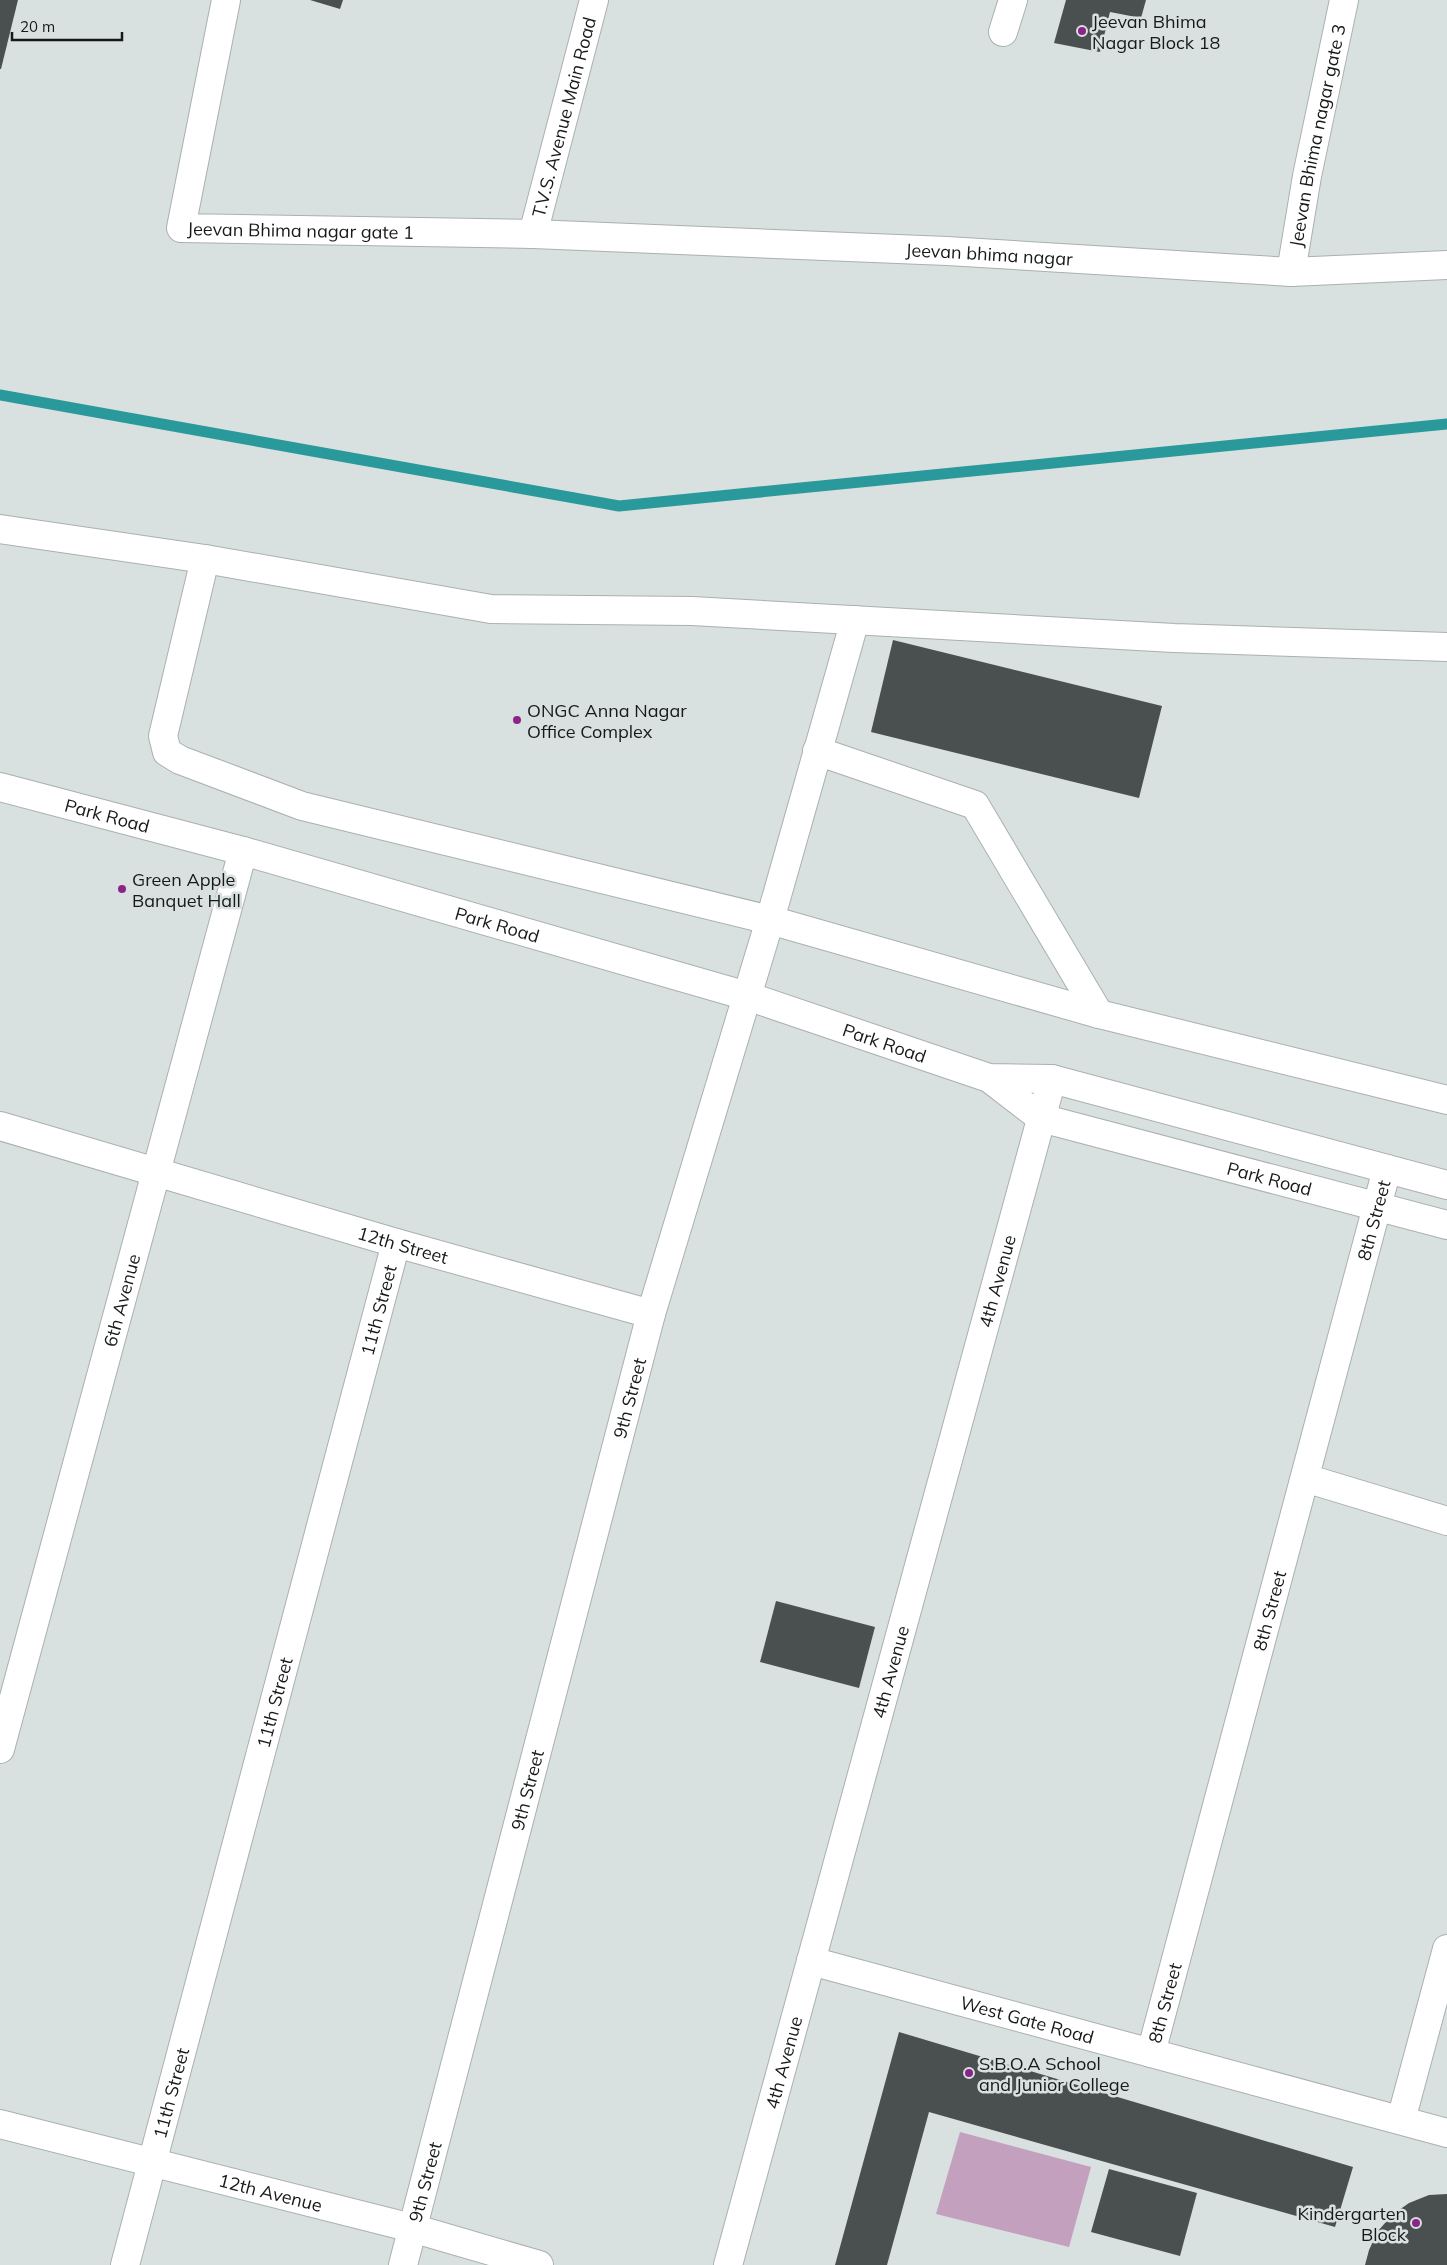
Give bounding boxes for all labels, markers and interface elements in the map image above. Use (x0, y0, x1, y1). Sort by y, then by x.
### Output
scale bar (12, 10, 122, 42)
place label: Jeevan Bhima Nagar Block 18 (1092, 10, 1220, 54)
street label: T.V.S. Avenue Main Road (526, 14, 601, 220)
text: 20 m (20, 17, 55, 36)
street label: Jeevan Bhima nagar gate 3 (1284, 22, 1350, 249)
marker: Jeevan Bhima Nagar Block 18 (1076, 25, 1088, 37)
street label: Jeevan Bhima nagar gate 1 (187, 217, 414, 243)
street label: Jeevan bhima nagar (905, 238, 1074, 270)
place label: ONGC Anna Nagar Office Complex (527, 699, 687, 743)
marker: ONGC Anna Nagar Office Complex (511, 714, 523, 726)
street label: Park Road (62, 793, 152, 837)
place label: Green Apple Banquet Hall (132, 868, 241, 912)
marker: Green Apple Banquet Hall (116, 883, 128, 895)
street label: Park Road (453, 901, 542, 947)
street label: Park Road (840, 1018, 929, 1067)
street label: Park Road (1225, 1156, 1314, 1200)
street label: 8th Street (1352, 1177, 1395, 1263)
street label: 12th Street (355, 1221, 451, 1268)
street label: 4th Avenue (973, 1232, 1020, 1330)
street label: 6th Avenue (98, 1251, 145, 1349)
street label: 11th Street (355, 1262, 401, 1358)
street label: 9th Street (608, 1355, 651, 1441)
street label: 8th Street (1247, 1568, 1291, 1653)
street label: 4th Avenue (866, 1623, 914, 1721)
street label: 11th Street (251, 1655, 297, 1750)
street label: 9th Street (505, 1747, 548, 1833)
street label: 8th Street (1143, 1960, 1186, 2045)
street label: West Gate Road (958, 1990, 1097, 2049)
street label: 4th Avenue (760, 2014, 807, 2111)
street label: 11th Street (148, 2045, 194, 2141)
place label: S.B.O.A School and Junior College (979, 2052, 1129, 2096)
marker: S.B.O.A School and Junior College (963, 2067, 975, 2079)
street label: 9th Street (403, 2139, 446, 2224)
street label: 12th Avenue (216, 2168, 325, 2216)
place label: Kindergarten Block (1298, 2202, 1407, 2246)
marker: Kindergarten Block (1410, 2217, 1422, 2229)

